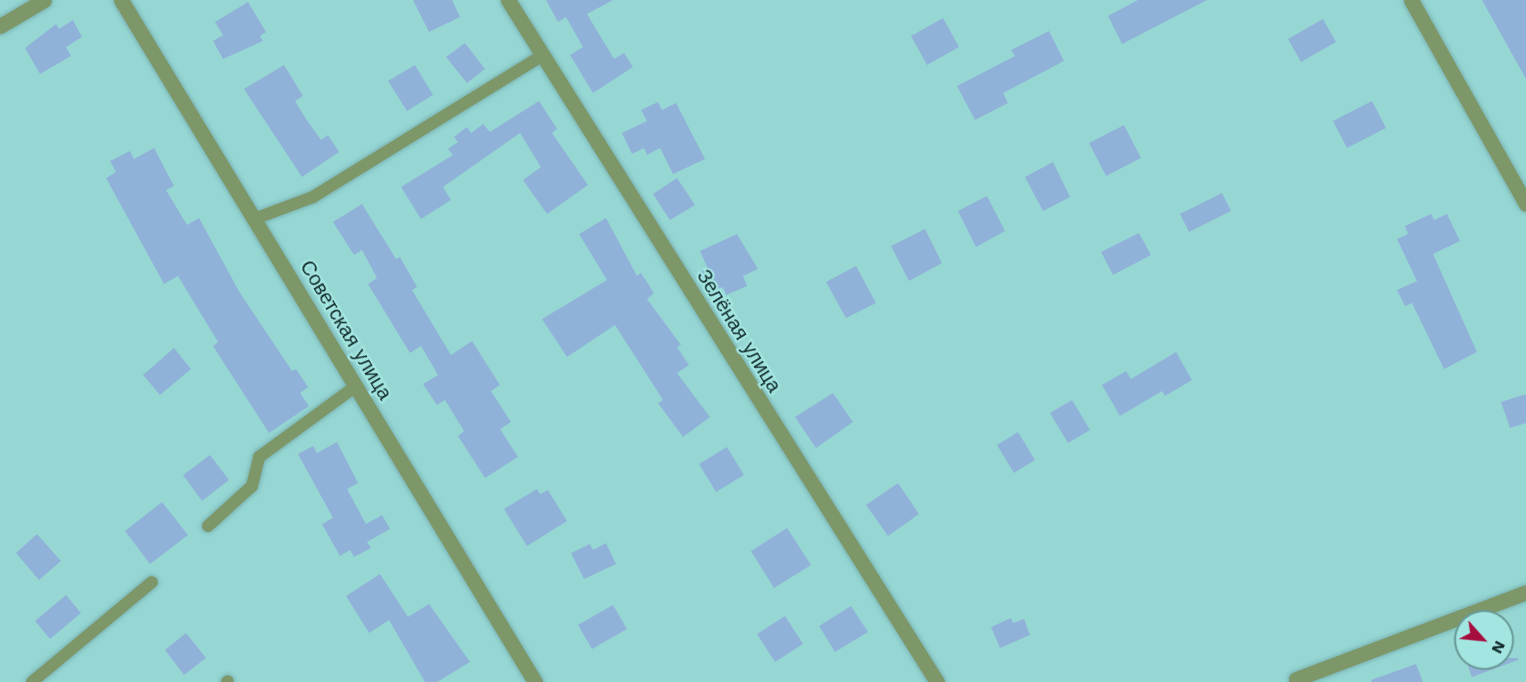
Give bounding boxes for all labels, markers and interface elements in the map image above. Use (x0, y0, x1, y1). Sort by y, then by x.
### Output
street label: Советская улица (295, 256, 397, 404)
street label: Зелёная улица (692, 265, 786, 397)
north arrow (1454, 610, 1514, 670)
text: N (1488, 638, 1510, 657)

